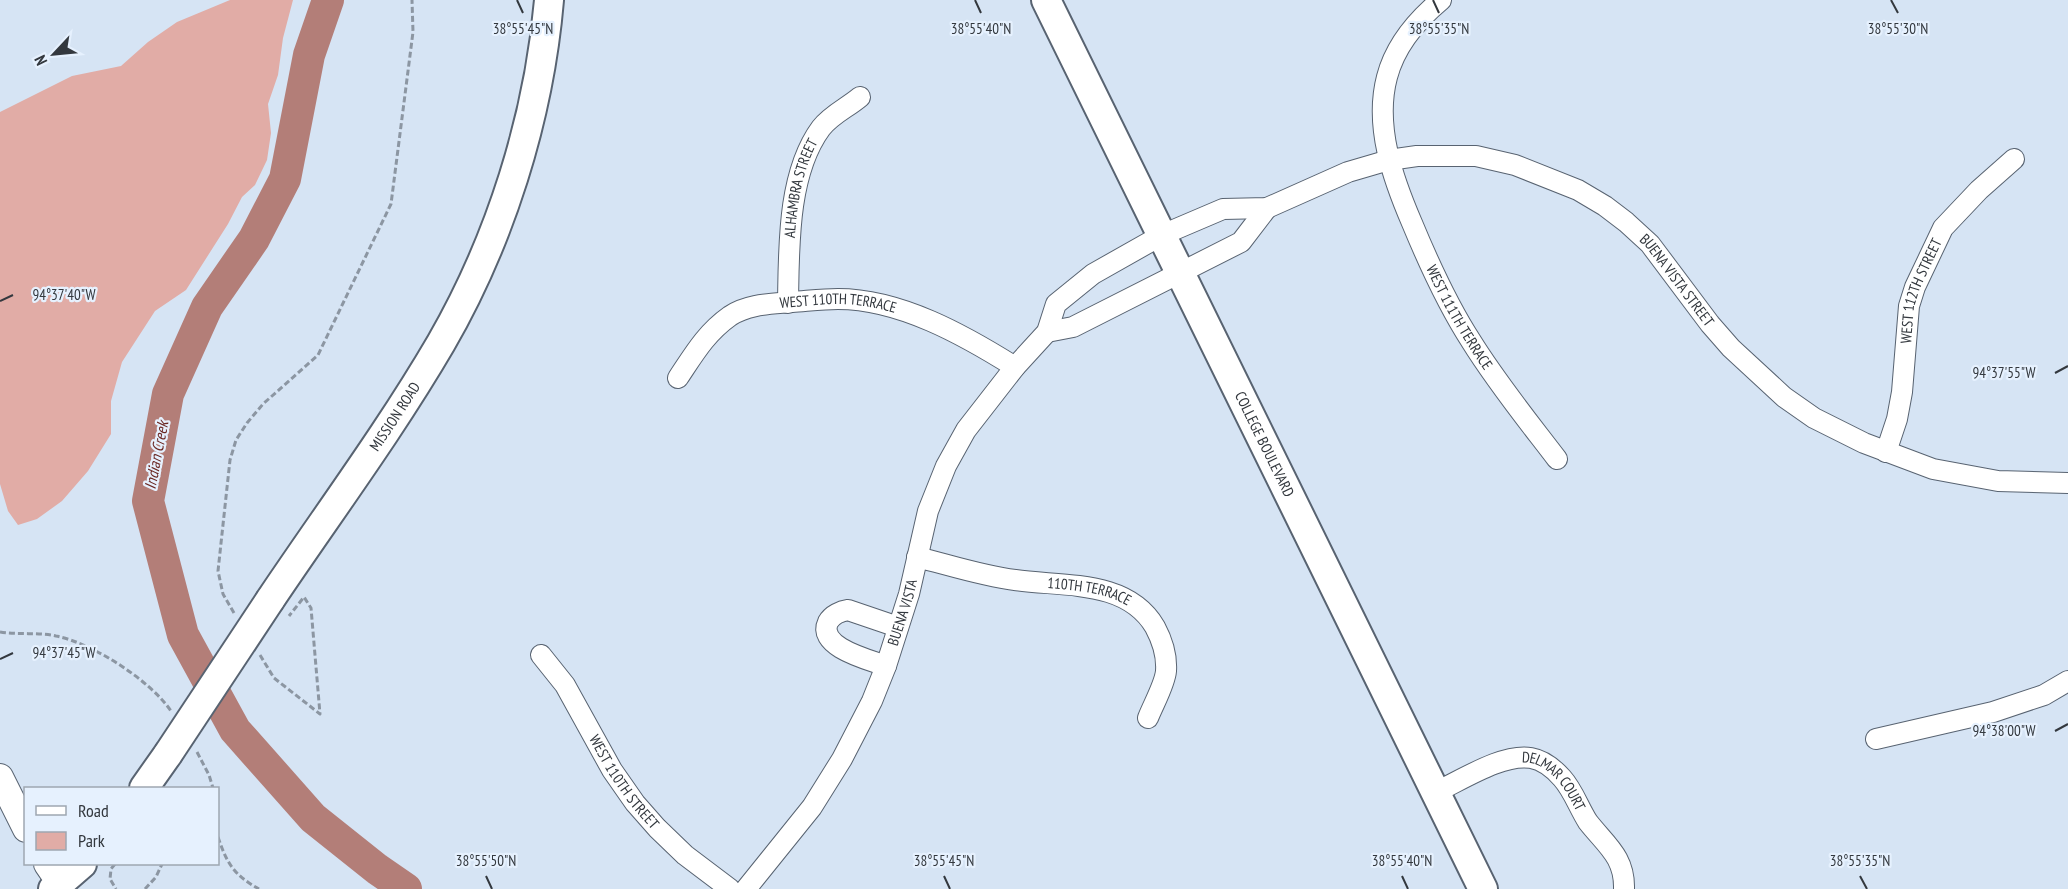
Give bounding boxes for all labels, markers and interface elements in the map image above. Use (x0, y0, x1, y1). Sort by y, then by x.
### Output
text: 38°55'45"N (493, 19, 553, 38)
text: 38°55'40"N (951, 19, 1011, 38)
text: 38°55'35"N (1409, 19, 1469, 38)
text: 38°55'30"N (1868, 19, 1928, 38)
north arrow (24, 24, 84, 84)
text: N (30, 52, 51, 69)
street label: ALHAMBRA STREET (780, 135, 821, 239)
street label: BUENA VISTA STREET (1636, 229, 1719, 330)
street label: WEST 112TH STREET (1896, 235, 1946, 344)
street label: WEST 111TH TERRACE (1422, 262, 1497, 373)
text: 94°37'40"W (32, 285, 96, 304)
street label: WEST 110TH TERRACE (779, 289, 899, 317)
text: 94°37'55"W (1972, 363, 2036, 382)
street label: MISSION ROAD (365, 378, 424, 454)
street label: COLLEGE BOULEVARD (1231, 388, 1299, 500)
water label: Indian Creek (140, 418, 173, 491)
street label: 110TH TERRACE (1047, 573, 1135, 609)
street label: BUENA VISTA (883, 576, 921, 648)
text: 94°37'45"W (32, 643, 96, 662)
text: 94°38'00"W (1972, 721, 2036, 740)
street label: WEST 110TH STREET (585, 731, 664, 833)
street label: DELMAR COURT (1522, 747, 1590, 814)
legend (24, 787, 219, 865)
text: Road (78, 799, 109, 822)
text: Park (78, 829, 105, 852)
text: 38°55'50"N (456, 851, 516, 870)
text: 38°55'45"N (914, 851, 974, 870)
text: 38°55'40"N (1372, 851, 1432, 870)
text: 38°55'35"N (1830, 851, 1890, 870)

